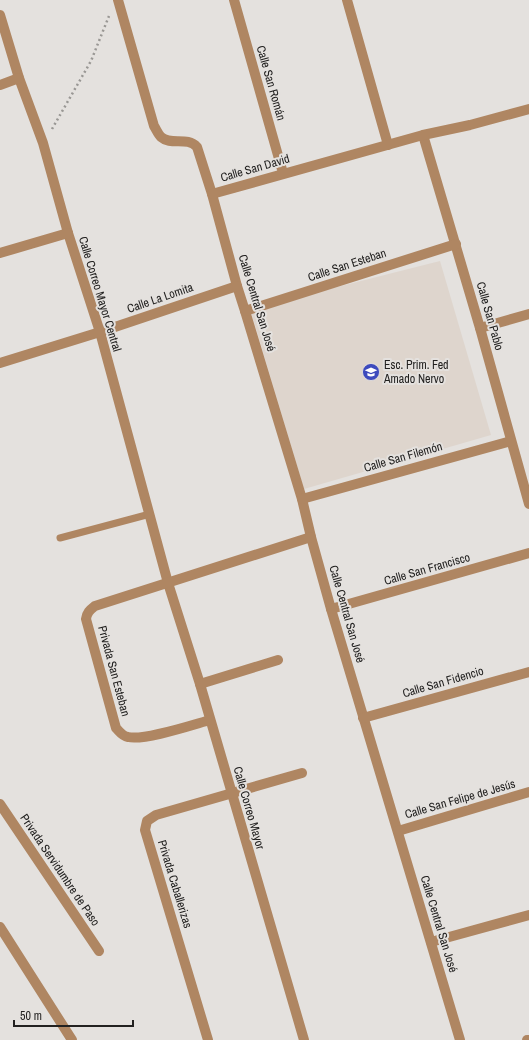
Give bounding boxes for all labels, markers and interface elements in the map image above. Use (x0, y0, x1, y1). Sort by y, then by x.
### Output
street label: Calle San Román (253, 44, 289, 122)
street label: Calle San David (219, 151, 291, 185)
street label: Calle Correo Mayor Central (75, 234, 125, 354)
street label: Calle San Esteban (306, 245, 388, 285)
street label: Calle Central San José (235, 253, 279, 353)
street label: Calle La Lomita (125, 279, 196, 317)
street label: Calle San Pablo (473, 280, 507, 352)
place label: Esc. Prim. Fed Amado Nervo (383, 357, 449, 387)
school or university icon: Esc. Prim. Fed Amado Nervo (361, 362, 381, 382)
street label: Calle San Filemón (362, 438, 444, 476)
street label: Calle San Francisco (382, 549, 472, 589)
street label: Calle Central San José (325, 563, 369, 665)
street label: Privada San Esteban (94, 624, 134, 718)
street label: Calle San Fidencio (401, 663, 485, 701)
street label: Calle Correo Mayor (230, 765, 269, 852)
street label: Calle San Felipe de Jesús (403, 776, 517, 822)
street label: Privada Servidumbre de Paso (17, 811, 103, 929)
street label: Privada Caballerizas (154, 838, 196, 930)
street label: Calle Central San José (417, 874, 461, 974)
scale bar (14, 1002, 133, 1028)
text: 50 m (20, 1008, 42, 1024)

